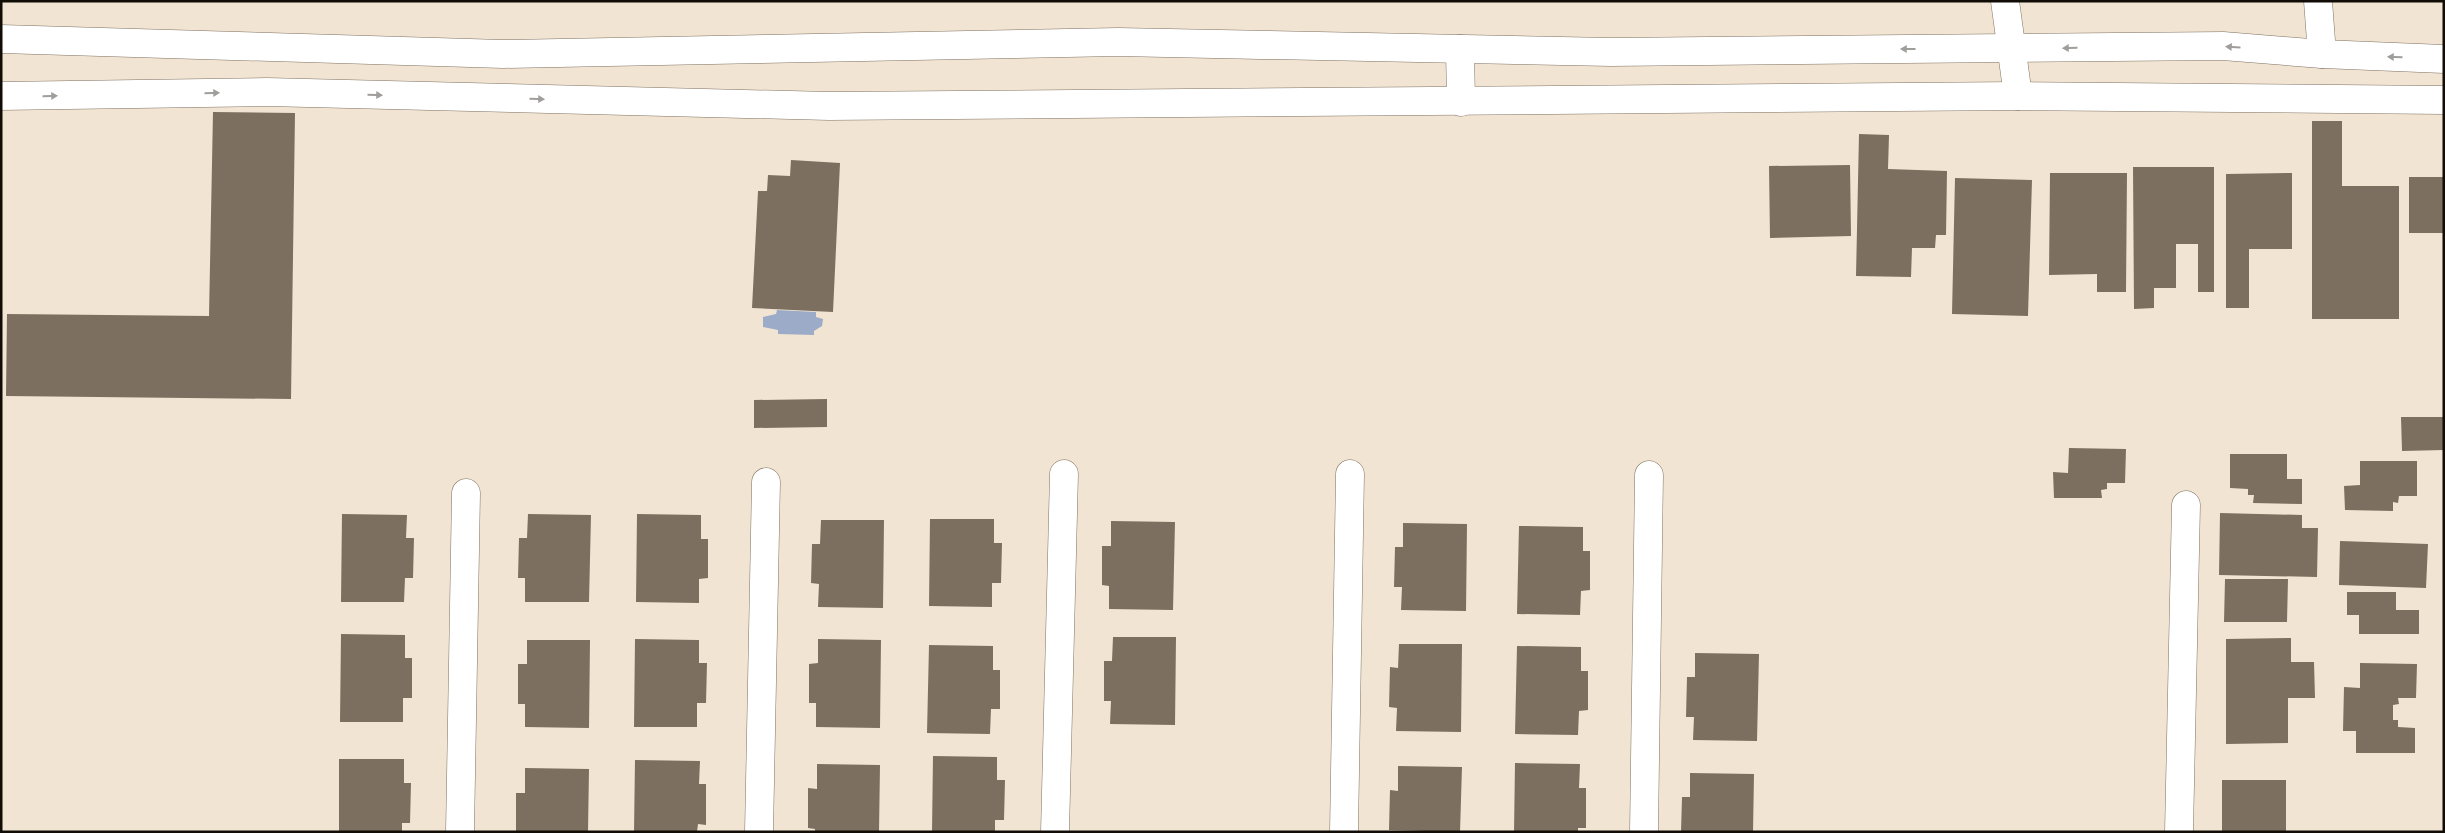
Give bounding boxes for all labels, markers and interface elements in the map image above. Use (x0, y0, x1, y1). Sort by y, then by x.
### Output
one-way arrow (2225, 43, 2241, 51)
one-way arrow (2062, 44, 2078, 52)
one-way arrow (1900, 45, 1916, 53)
one-way arrow (2387, 52, 2403, 60)
one-way arrow (205, 89, 221, 97)
one-way arrow (367, 91, 383, 99)
one-way arrow (42, 92, 58, 100)
one-way arrow (530, 95, 546, 103)

